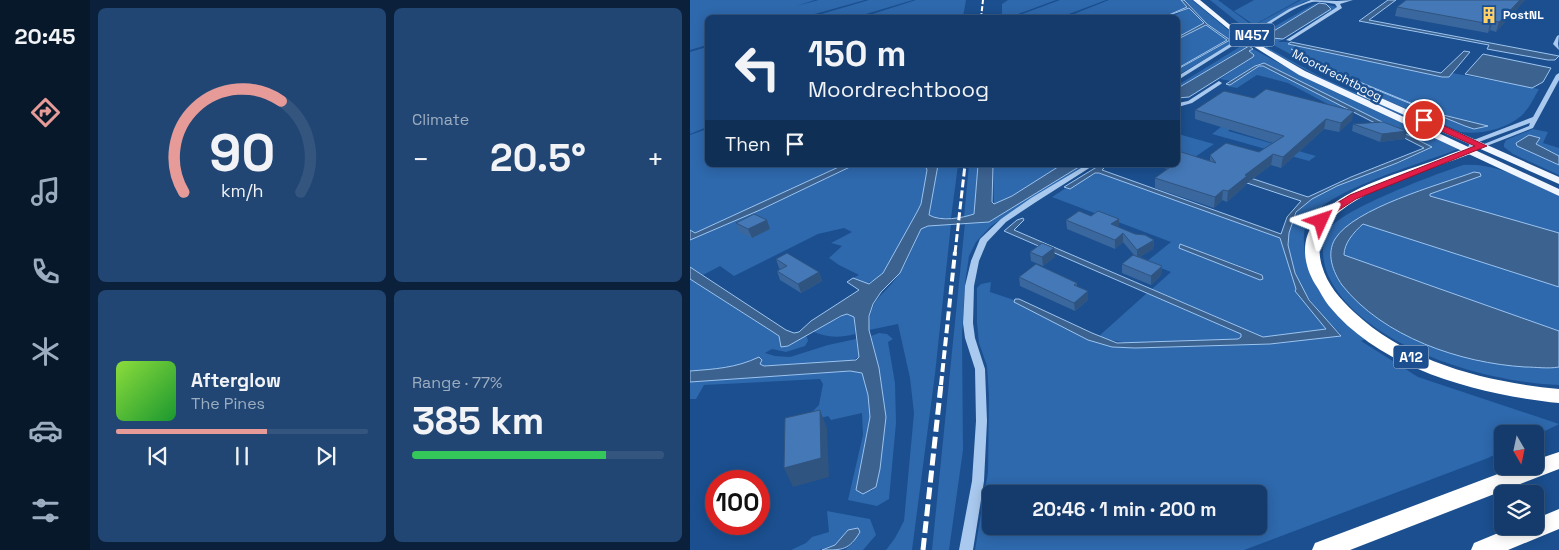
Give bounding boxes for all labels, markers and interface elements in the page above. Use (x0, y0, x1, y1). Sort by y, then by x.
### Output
building icon: PostNL (1479, 5, 1499, 25)
place label: PostNL (1503, 7, 1544, 23)
text: 20:45 (14, 22, 76, 50)
road number: N457 (1230, 24, 1274, 46)
text: 150 m (808, 32, 906, 76)
icon: left (725, 35, 790, 100)
street label: Moordrechtboog (1289, 45, 1385, 105)
text: Moordrechtboog (808, 75, 989, 103)
icon: directions (28, 95, 63, 130)
pin (1403, 99, 1445, 141)
icon: arrive (1410, 106, 1438, 134)
text: Climate (412, 109, 469, 130)
text: 90 (209, 120, 275, 186)
icon: arrive (781, 130, 809, 158)
text: Then (725, 132, 771, 157)
text: 20.5° (490, 134, 586, 182)
text: − (412, 141, 429, 177)
text: + (647, 141, 664, 177)
icon: music (28, 174, 63, 209)
text: km/h (221, 179, 263, 202)
position arrow (1294, 194, 1346, 246)
icon: phone (28, 254, 63, 289)
icon: climate (28, 334, 63, 369)
road number: A12 (1394, 346, 1428, 368)
text: Afterglow (191, 368, 281, 393)
text: Range · 77% (412, 372, 502, 393)
text: The Pines (191, 393, 265, 414)
text: 385 km (412, 397, 544, 445)
icon: car (28, 413, 63, 448)
north arrow (1494, 425, 1544, 475)
map controls (1494, 425, 1544, 535)
icon: previous (144, 442, 172, 470)
icon: pause (228, 442, 256, 470)
icon: next (312, 442, 340, 470)
speed limit sign: 100 (705, 470, 770, 535)
button: layers (1494, 485, 1544, 535)
icon: filters (28, 493, 63, 528)
text: 20:46 · 1 min · 200 m (1032, 497, 1217, 522)

